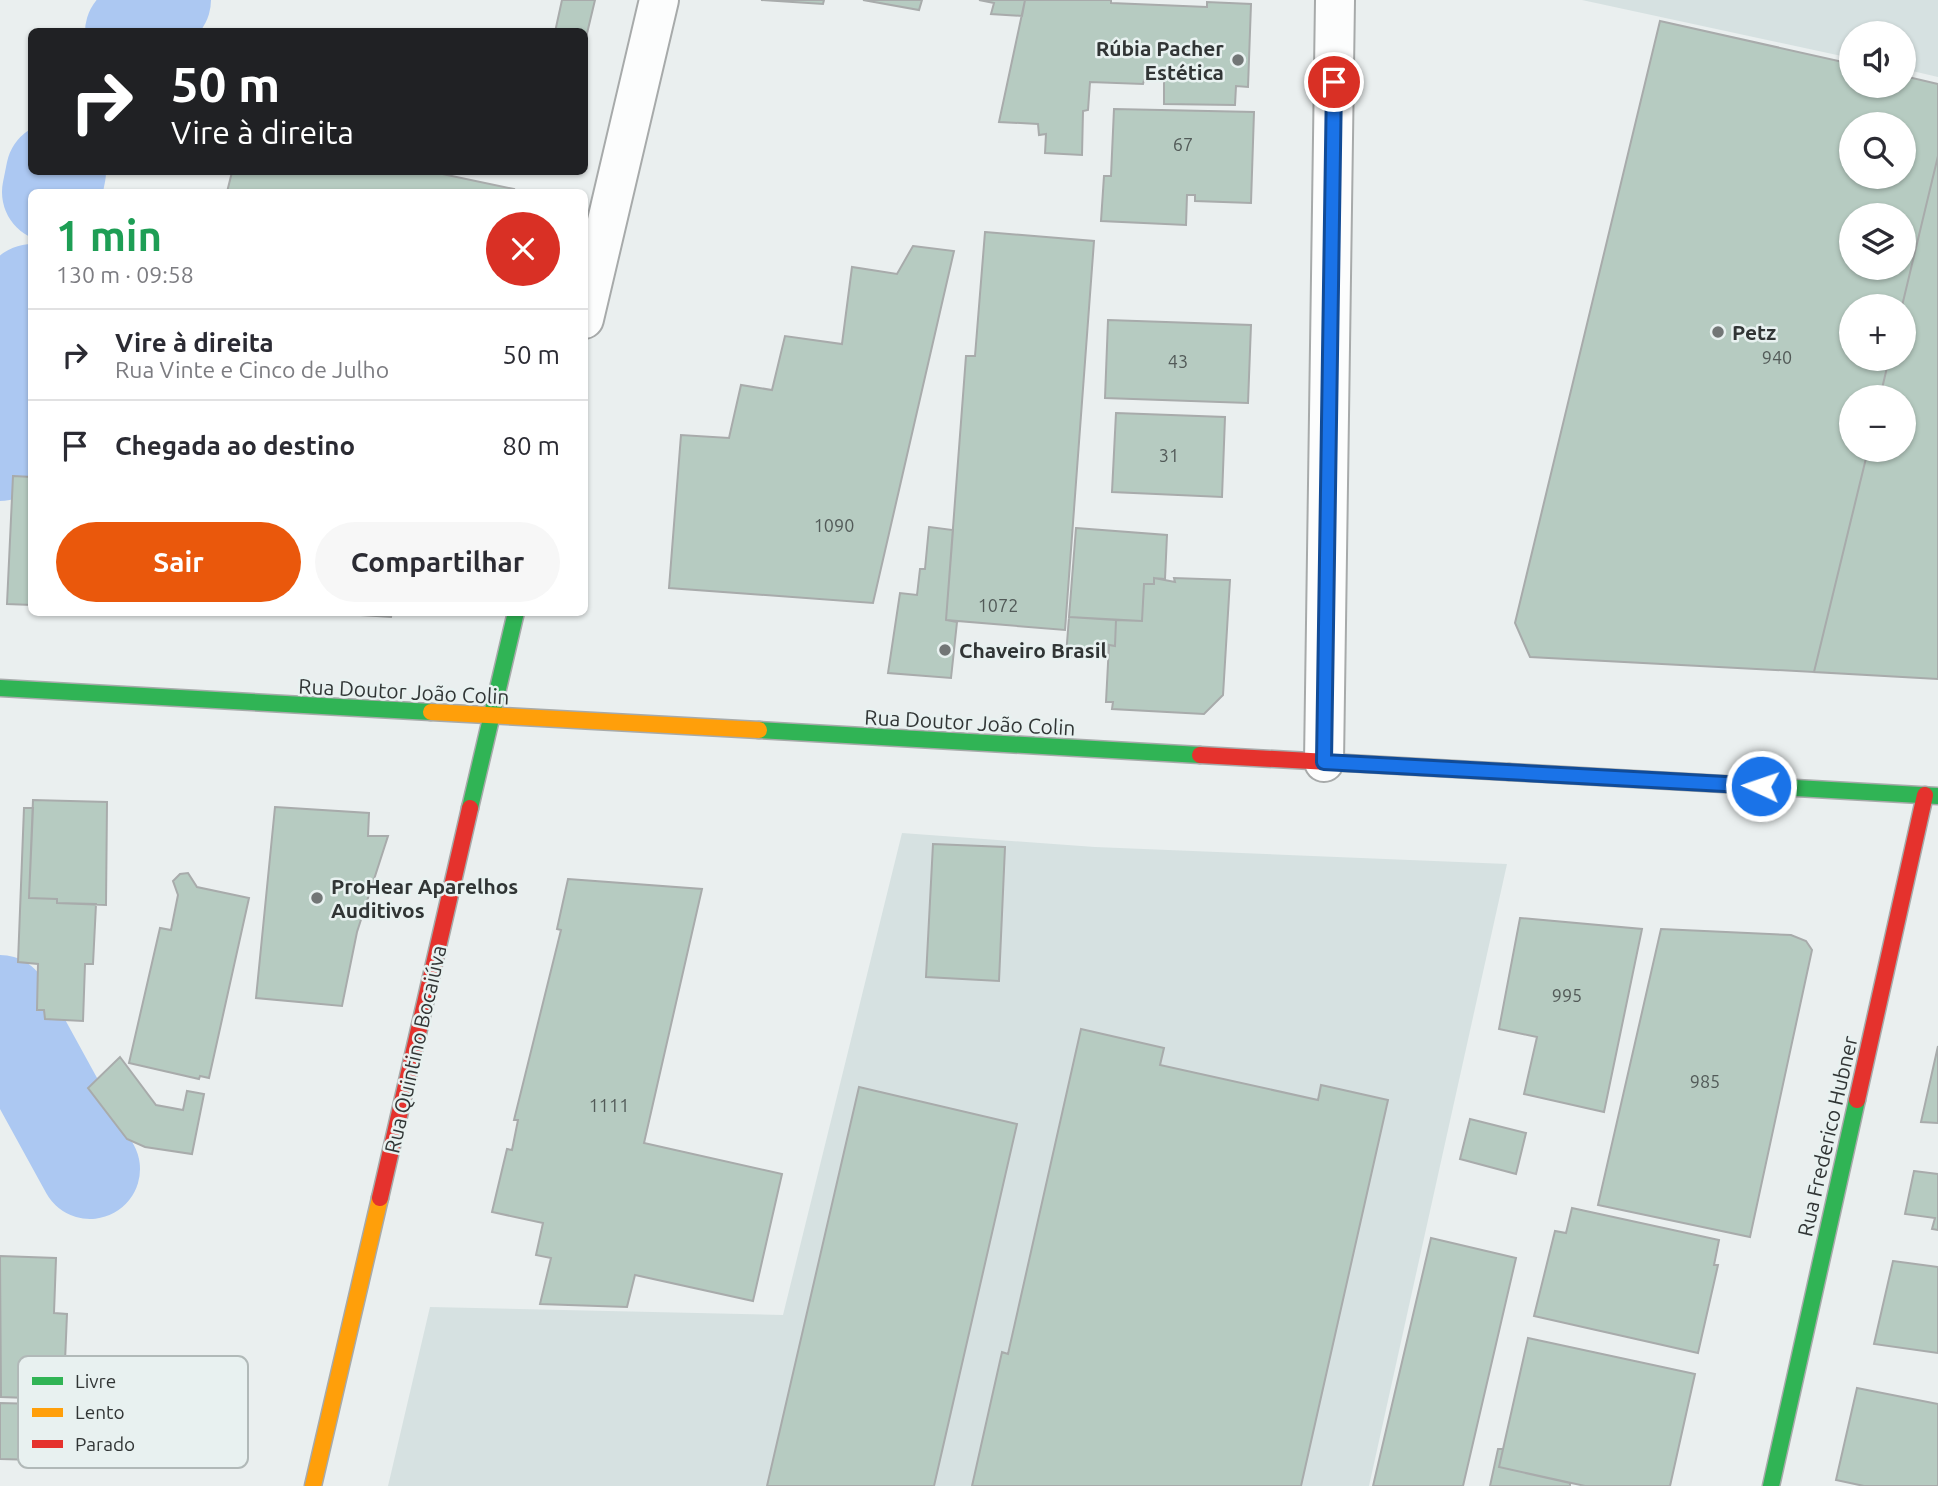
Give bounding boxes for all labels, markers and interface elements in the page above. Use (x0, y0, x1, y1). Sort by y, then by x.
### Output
map controls (1839, 21, 1916, 462)
button: sound (1839, 21, 1916, 98)
place label: Rúbia Pacher Estética (1096, 36, 1224, 84)
marker: Rúbia Pacher Estética (1230, 52, 1246, 68)
pin (1304, 52, 1364, 112)
icon: right (56, 56, 147, 147)
text: 50 m (171, 56, 280, 111)
icon: arrive (1315, 63, 1353, 101)
button: search (1839, 112, 1916, 189)
text: Vire à direita (171, 114, 354, 150)
house number: 67 (1173, 134, 1193, 154)
button: layers (1839, 203, 1916, 280)
text: 1 min (56, 212, 162, 259)
button: close (486, 212, 560, 286)
text: 130 m · 09:58 (56, 262, 194, 287)
button: + (1839, 294, 1916, 371)
place label: Petz (1732, 320, 1776, 344)
marker: Petz (1710, 324, 1726, 340)
text: Vire à direita (115, 328, 274, 357)
icon: right (56, 336, 94, 374)
text: 50 m (502, 340, 560, 369)
house number: 940 (1762, 347, 1792, 367)
house number: 43 (1168, 351, 1188, 371)
text: Rua Vinte e Cinco de Julho (115, 357, 389, 382)
button: − (1839, 385, 1916, 462)
icon: arrive (56, 427, 94, 465)
text: Chegada ao destino (115, 431, 355, 460)
text: 80 m (502, 431, 560, 460)
house number: 31 (1159, 445, 1179, 465)
house number: 1090 (814, 515, 854, 535)
button: Sair (56, 522, 301, 602)
button: Compartilhar (315, 522, 560, 602)
house number: 1072 (978, 595, 1018, 615)
place label: Chaveiro Brasil (959, 638, 1107, 662)
marker: Chaveiro Brasil (937, 642, 953, 658)
street label: Rua Doutor João Colin (298, 673, 510, 709)
street label: Rua Doutor João Colin (864, 704, 1076, 740)
position arrow (1724, 749, 1798, 823)
place label: ProHear Aparelhos Auditivos (331, 874, 518, 922)
marker: ProHear Aparelhos Auditivos (309, 890, 325, 906)
street label: Rua Quintino Bocaiúva (379, 943, 451, 1155)
house number: 995 (1552, 985, 1582, 1005)
street label: Rua Frederico Hubner (1792, 1033, 1862, 1239)
house number: 985 (1690, 1071, 1720, 1091)
house number: 1111 (589, 1095, 629, 1115)
legend (18, 1356, 248, 1468)
text: Livre (75, 1370, 116, 1392)
text: Lento (75, 1401, 125, 1423)
text: Parado (75, 1433, 135, 1455)

